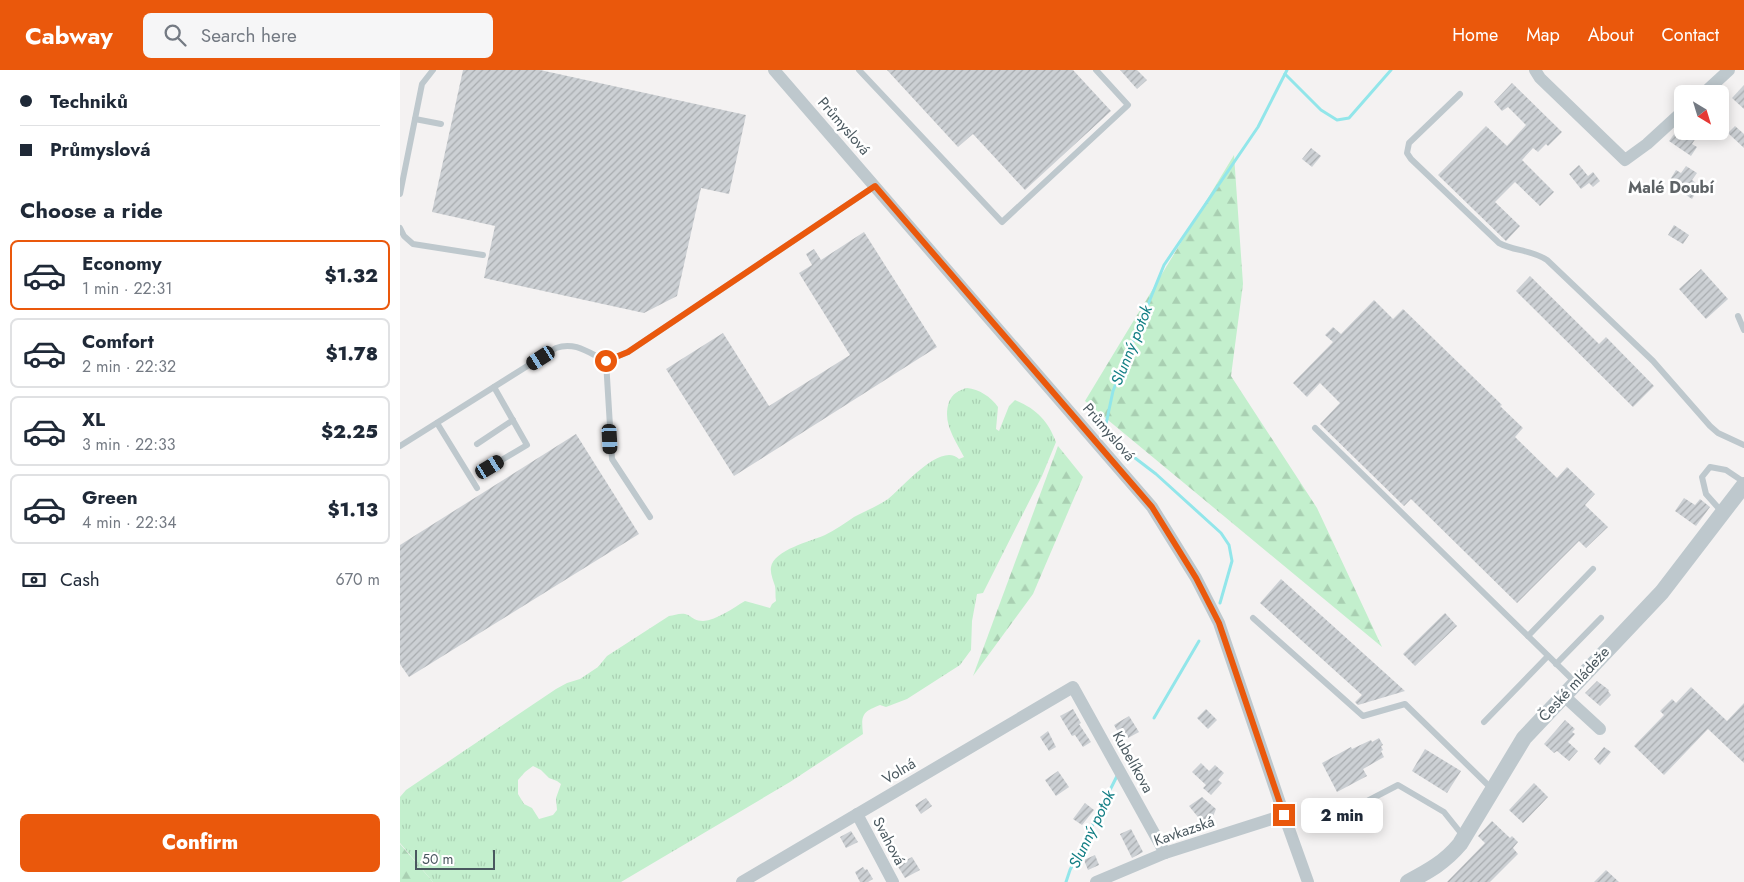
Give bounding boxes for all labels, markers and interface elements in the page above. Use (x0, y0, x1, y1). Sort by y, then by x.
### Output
search box (143, 13, 493, 58)
text: Cabway (25, 18, 113, 53)
icon: search (161, 21, 189, 49)
text: Search here (201, 22, 297, 49)
text: Home (1452, 22, 1498, 48)
text: Map (1526, 22, 1560, 48)
text: About (1588, 22, 1633, 48)
text: Contact (1661, 22, 1719, 48)
north arrow (1674, 85, 1729, 140)
map controls (1674, 85, 1729, 140)
text: Techniků (50, 88, 128, 115)
street label: Průmyslová (813, 92, 875, 160)
text: Průmyslová (50, 136, 151, 163)
district label: Malé Doubí (1628, 176, 1714, 199)
text: Choose a ride (20, 194, 163, 226)
text: Economy (82, 250, 162, 277)
icon: car (22, 253, 67, 298)
text: $1.32 (325, 262, 378, 289)
text: 1 min · 22:31 (82, 277, 172, 300)
water label: Slunný potok (1105, 301, 1158, 389)
text: Comfort (82, 328, 154, 355)
icon: car (22, 331, 67, 376)
text: $1.78 (325, 340, 378, 367)
car (524, 344, 557, 372)
route start (595, 350, 617, 372)
text: 2 min · 22:32 (82, 355, 176, 378)
street label: Průmyslová (1078, 398, 1140, 466)
text: XL (82, 406, 105, 433)
icon: car (22, 409, 67, 454)
text: $2.25 (321, 418, 378, 445)
car (601, 424, 618, 454)
text: 3 min · 22:33 (82, 433, 175, 456)
car (473, 453, 506, 481)
text: Green (82, 484, 138, 511)
icon: car (22, 487, 67, 532)
text: $1.13 (327, 496, 378, 523)
text: 4 min · 22:34 (82, 511, 177, 534)
icon: cash (20, 566, 48, 594)
text: Cash (60, 566, 100, 593)
text: 670 m (336, 568, 380, 591)
street label: České mládeže (1533, 641, 1615, 727)
street label: Kubelíkova (1107, 727, 1159, 797)
street label: Volná (878, 752, 920, 790)
water label: Slunný potok (1063, 785, 1121, 872)
callout: 2 min (1302, 798, 1384, 832)
route end (1273, 804, 1295, 826)
text: 2 min (1321, 804, 1363, 827)
street label: Kavkazská (1151, 810, 1217, 852)
street label: Svahová (867, 813, 911, 869)
button: Confirm (20, 814, 380, 872)
scale bar (415, 847, 495, 870)
text: 50 m (422, 849, 453, 869)

